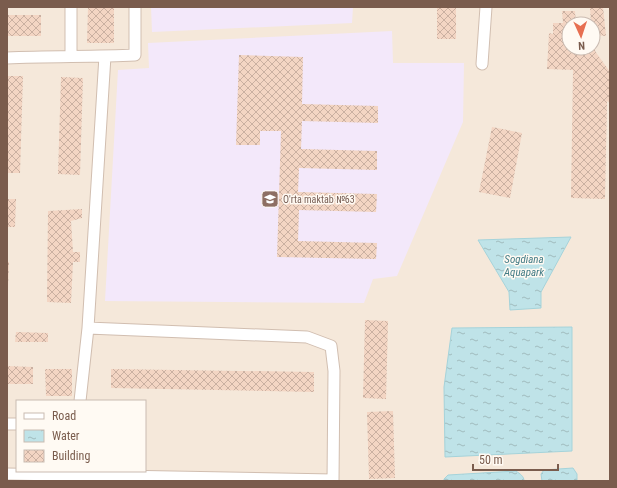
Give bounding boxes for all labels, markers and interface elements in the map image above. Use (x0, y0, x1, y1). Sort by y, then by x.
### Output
north arrow (561, 16, 601, 56)
text: N (578, 39, 585, 52)
school or university icon: O'rta maktab №63 (260, 189, 280, 209)
place label: O'rta maktab №63 (283, 194, 355, 205)
water label: Sogdiana Aquapark (503, 253, 544, 279)
legend (16, 400, 146, 472)
text: Road (52, 409, 76, 423)
text: Water (52, 429, 80, 443)
scale bar (473, 446, 558, 472)
text: Building (52, 449, 90, 463)
text: 50 m (479, 453, 503, 467)

